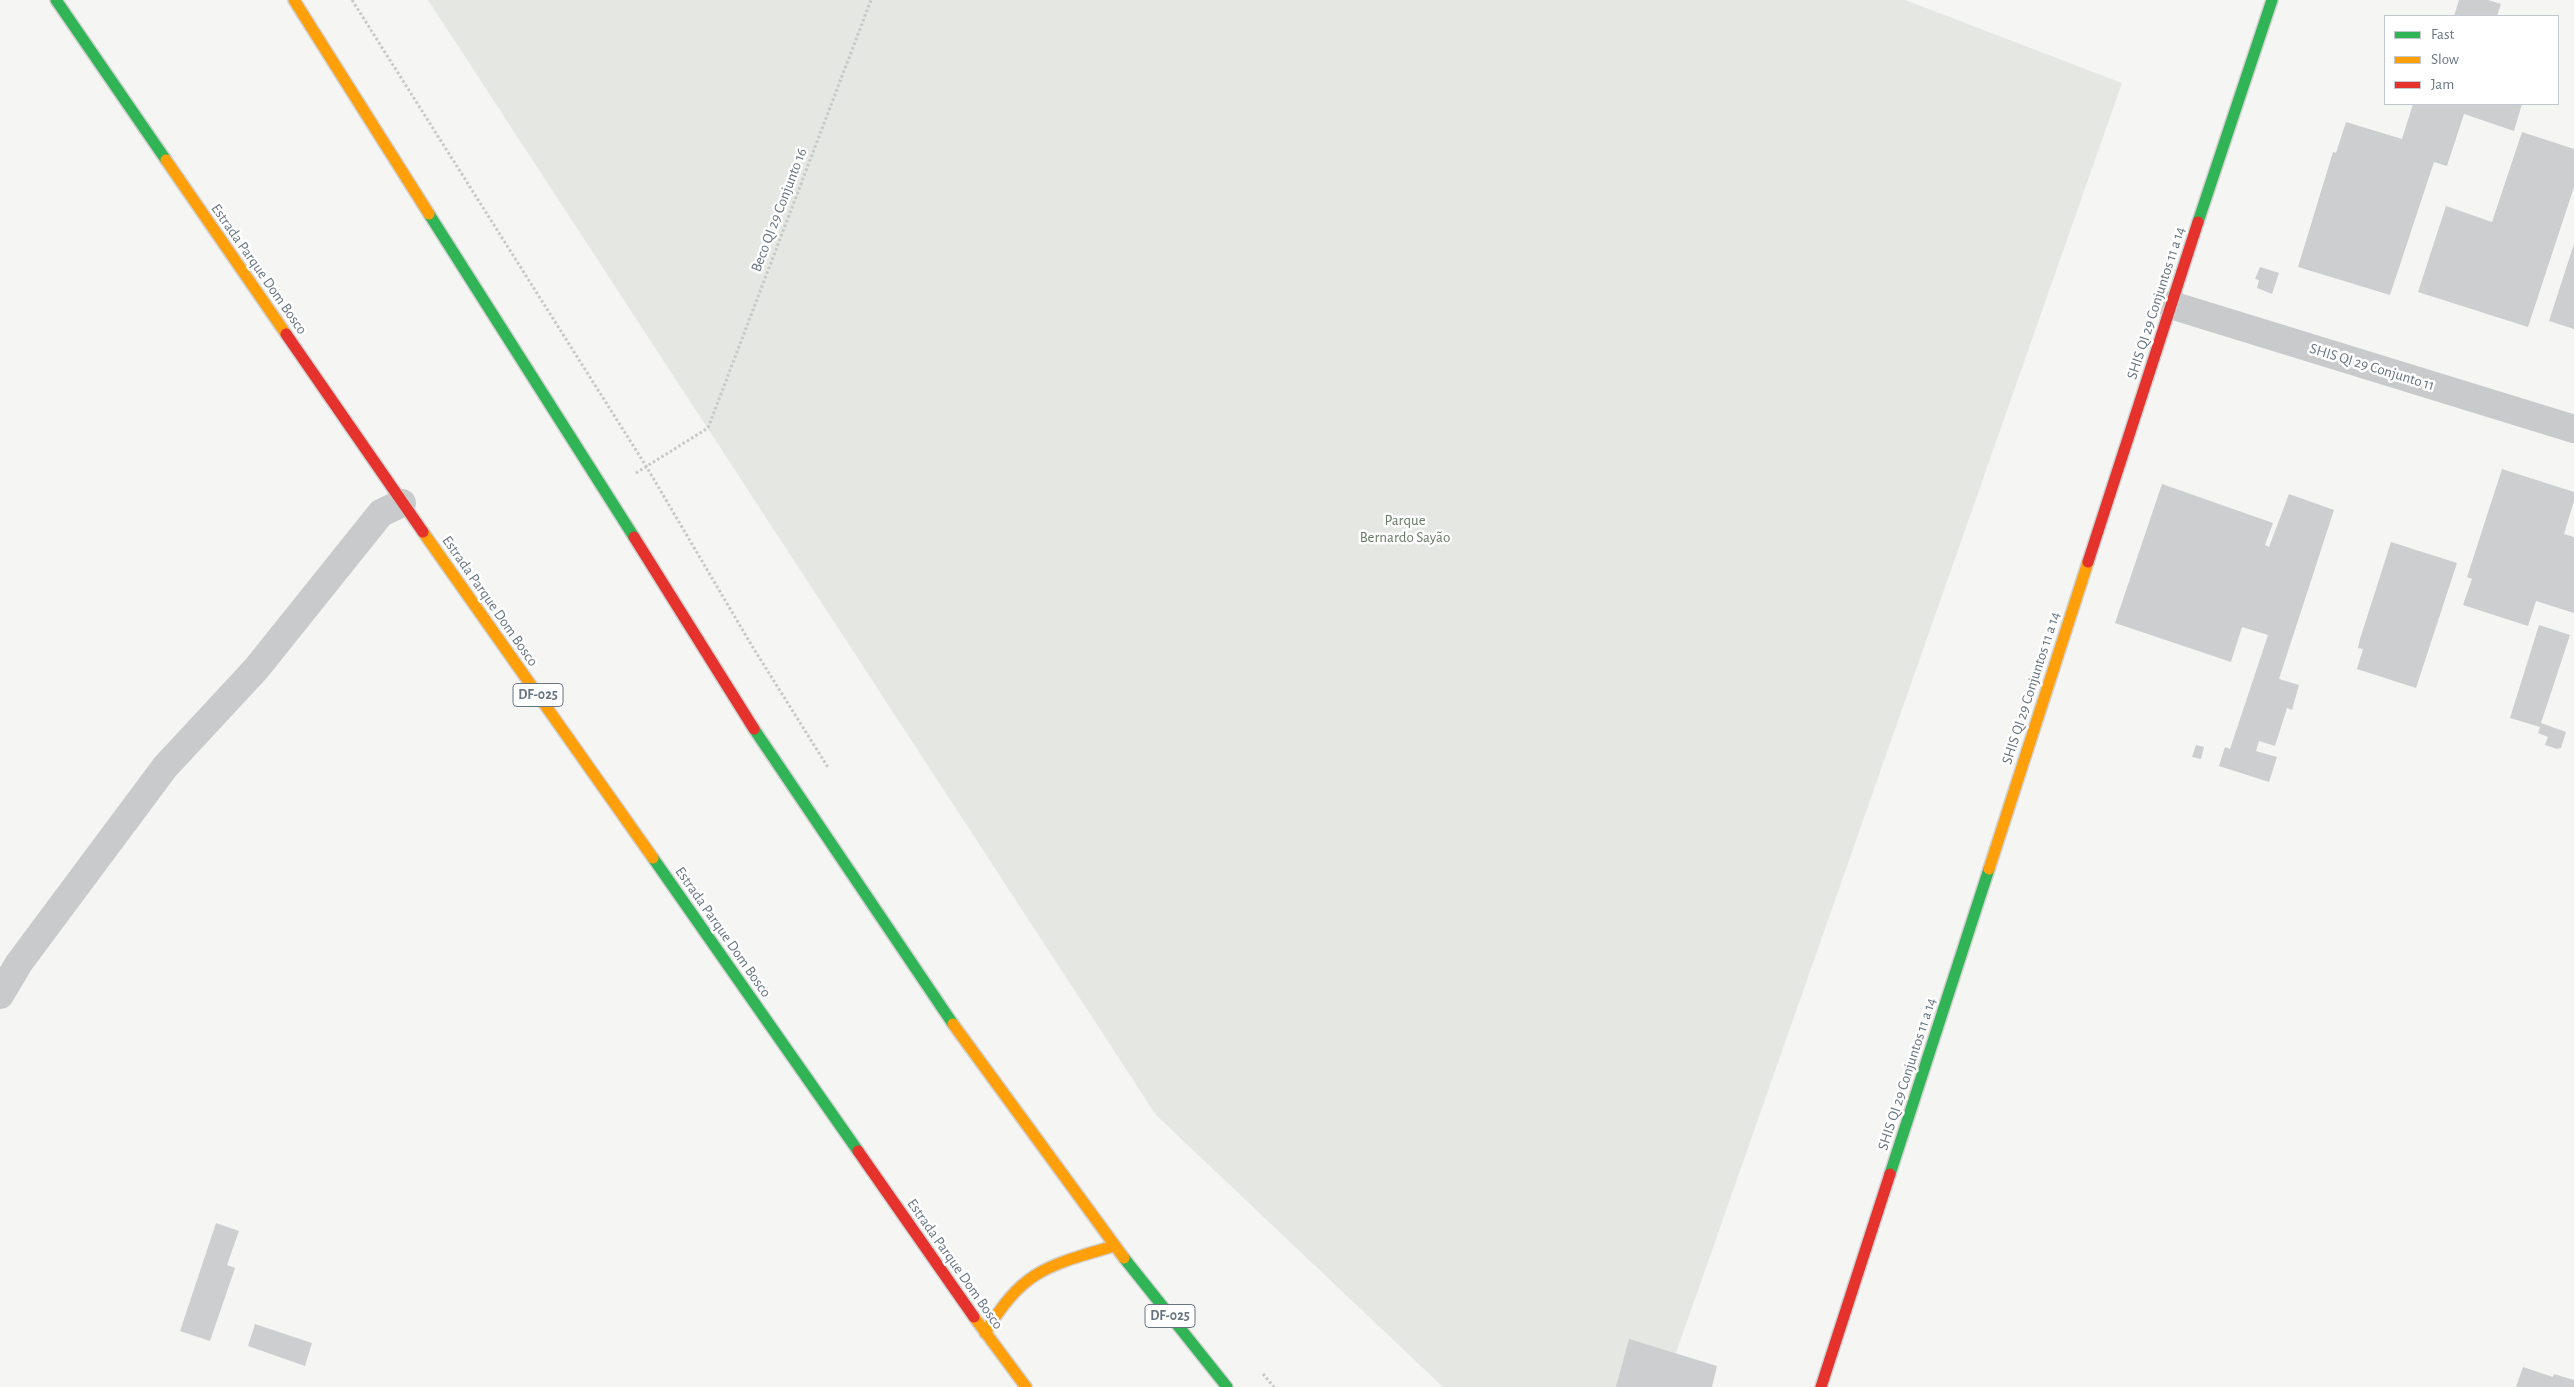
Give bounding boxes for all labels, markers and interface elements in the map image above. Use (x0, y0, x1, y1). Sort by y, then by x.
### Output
legend (2384, 15, 2559, 105)
text: Fast (2431, 27, 2454, 42)
text: Slow (2431, 52, 2459, 67)
text: Jam (2431, 77, 2454, 92)
street label: Beco QI 29 Conjunto 16 (747, 146, 811, 274)
street label: Estrada Parque Dom Bosco (207, 200, 311, 338)
street label: SHIS QI 29 Conjuntos 11 a 14 (2123, 224, 2189, 382)
street label: SHIS QI 29 Conjunto 11 (2307, 339, 2437, 395)
park label: Parque Bernardo Sayão (1360, 511, 1450, 546)
street label: Estrada Parque Dom Bosco (438, 532, 542, 670)
street label: SHIS QI 29 Conjuntos 11 a 14 (1998, 609, 2064, 767)
road number: DF-025 (513, 684, 563, 706)
street label: Estrada Parque Dom Bosco (671, 863, 775, 1001)
street label: SHIS QI 29 Conjuntos 11 a 14 (1874, 995, 1940, 1153)
street label: Estrada Parque Dom Bosco (903, 1195, 1007, 1333)
road number: DF-025 (1145, 1304, 1195, 1328)

